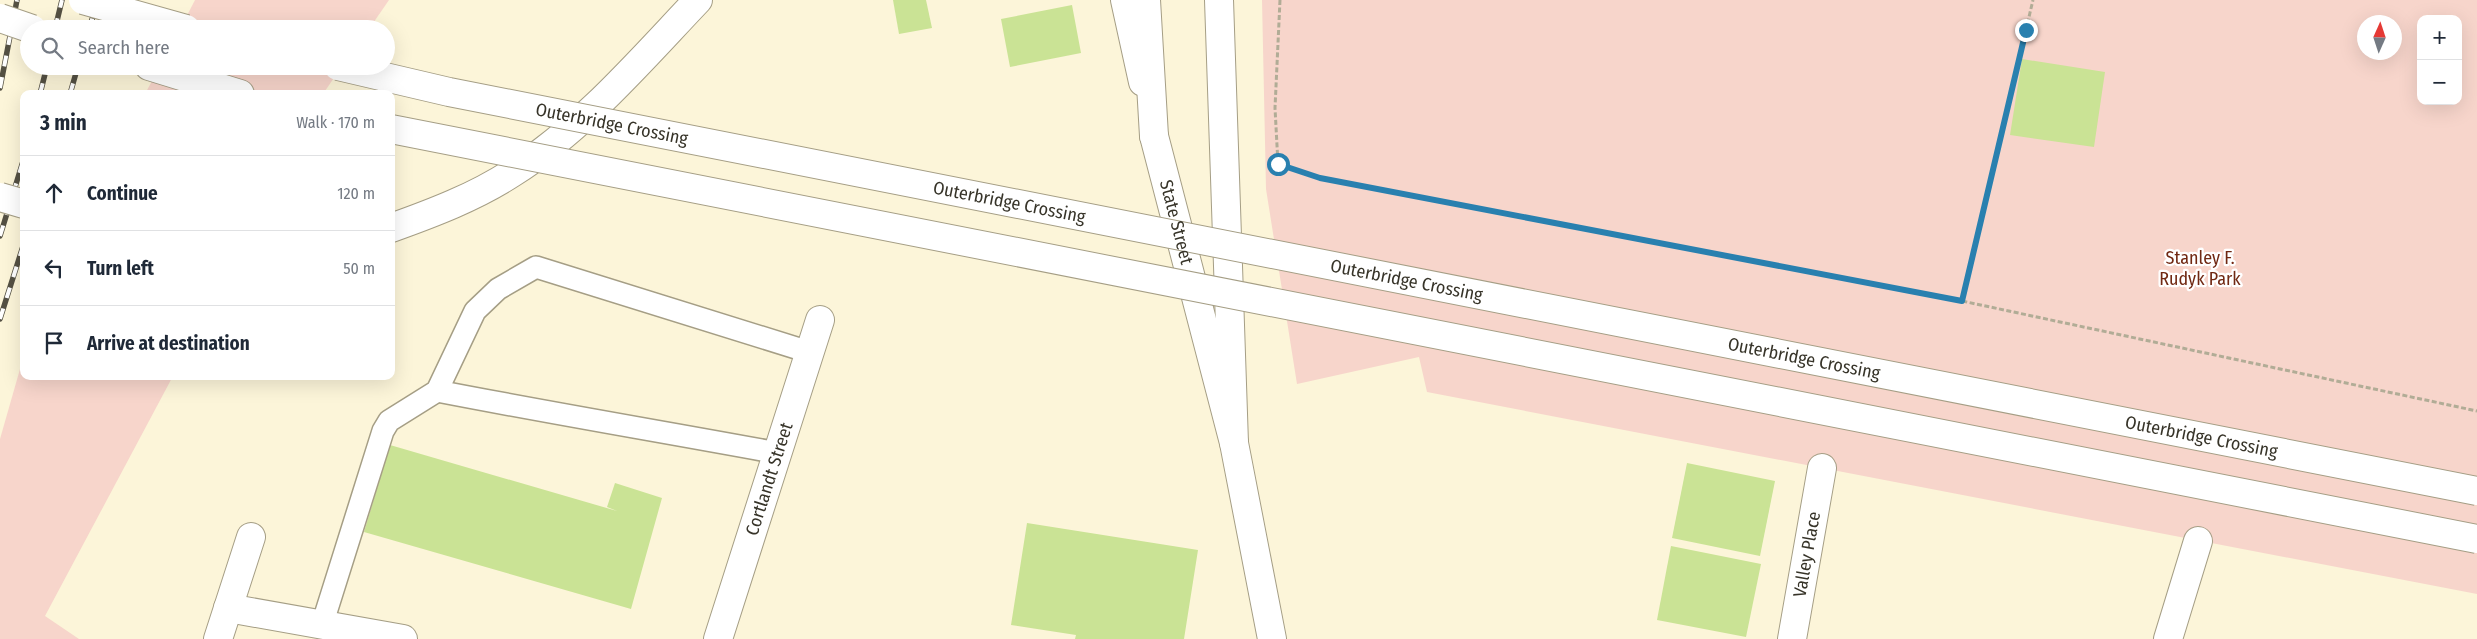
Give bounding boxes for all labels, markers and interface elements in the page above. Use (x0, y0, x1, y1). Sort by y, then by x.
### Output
north arrow (2357, 15, 2402, 60)
map controls (2417, 15, 2462, 105)
button: + (2417, 15, 2462, 60)
route end (2015, 19, 2038, 42)
search box (20, 20, 395, 75)
icon: search (38, 34, 66, 62)
text: Search here (78, 36, 170, 59)
button: − (2417, 60, 2462, 105)
street label: Outerbridge Crossing (534, 98, 690, 150)
text: 3 min (40, 110, 87, 136)
text: Walk · 170 m (296, 113, 375, 132)
route start (1267, 153, 1290, 176)
street label: Outerbridge Crossing (931, 176, 1088, 228)
street label: State Street (1155, 177, 1198, 267)
icon: ahead (40, 179, 68, 207)
text: Continue (87, 182, 158, 205)
text: 120 m (337, 184, 375, 203)
park label: Stanley F. Rudyk Park (2159, 247, 2241, 290)
icon: left (40, 254, 68, 282)
street label: Outerbridge Crossing (1329, 255, 1485, 306)
text: Turn left (87, 257, 154, 280)
text: 50 m (343, 259, 375, 278)
icon: arrive (40, 329, 68, 357)
text: Arrive at destination (87, 332, 250, 355)
street label: Outerbridge Crossing (1726, 333, 1883, 384)
street label: Outerbridge Crossing (2123, 411, 2280, 463)
street label: Cortlandt Street (741, 420, 798, 538)
street label: Valley Place (1789, 510, 1825, 599)

